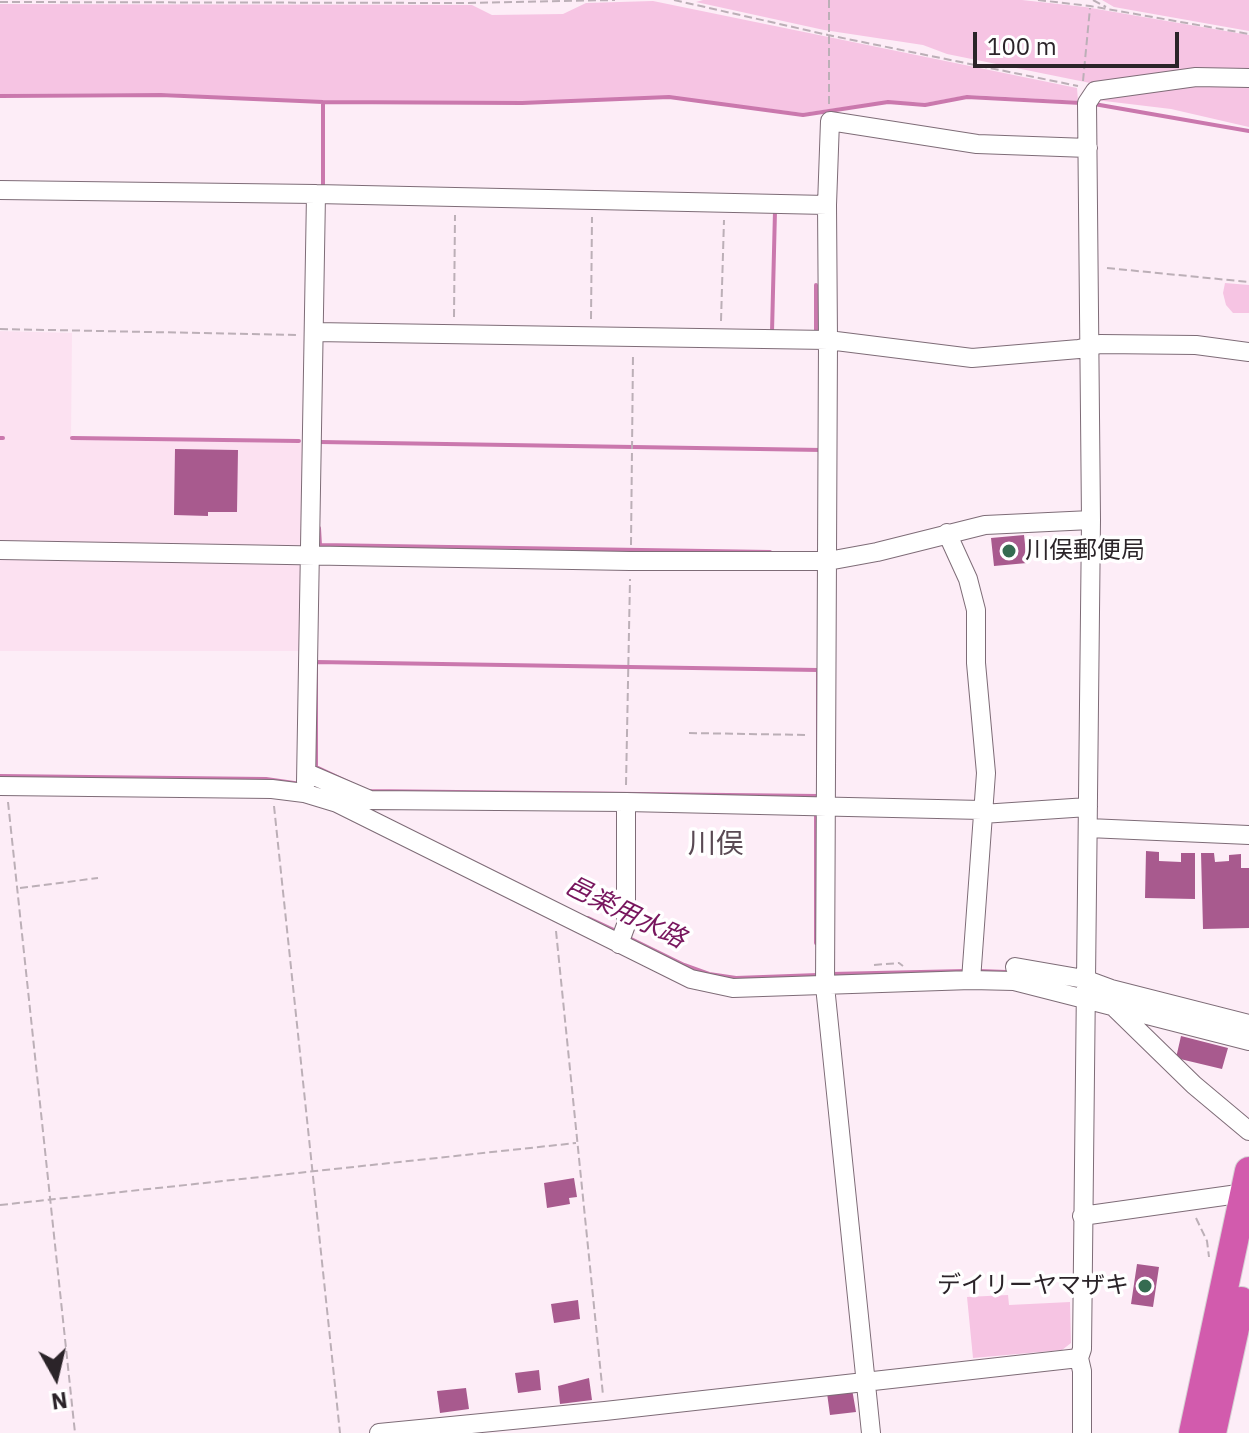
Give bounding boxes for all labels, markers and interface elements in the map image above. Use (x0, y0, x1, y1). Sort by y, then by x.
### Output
scale bar (977, 16, 1183, 66)
text: 100 m (987, 30, 1057, 62)
place label: 川俣郵便局 (1025, 537, 1145, 565)
marker: 川俣郵便局 (1000, 542, 1018, 560)
district label: 川俣 (688, 828, 744, 862)
water label: 邑楽用水路 (560, 870, 690, 956)
place label: デイリーヤマザキ (937, 1272, 1129, 1300)
marker: デイリーヤマザキ (1136, 1277, 1154, 1295)
north arrow (16, 1337, 96, 1417)
text: N (50, 1386, 69, 1417)

